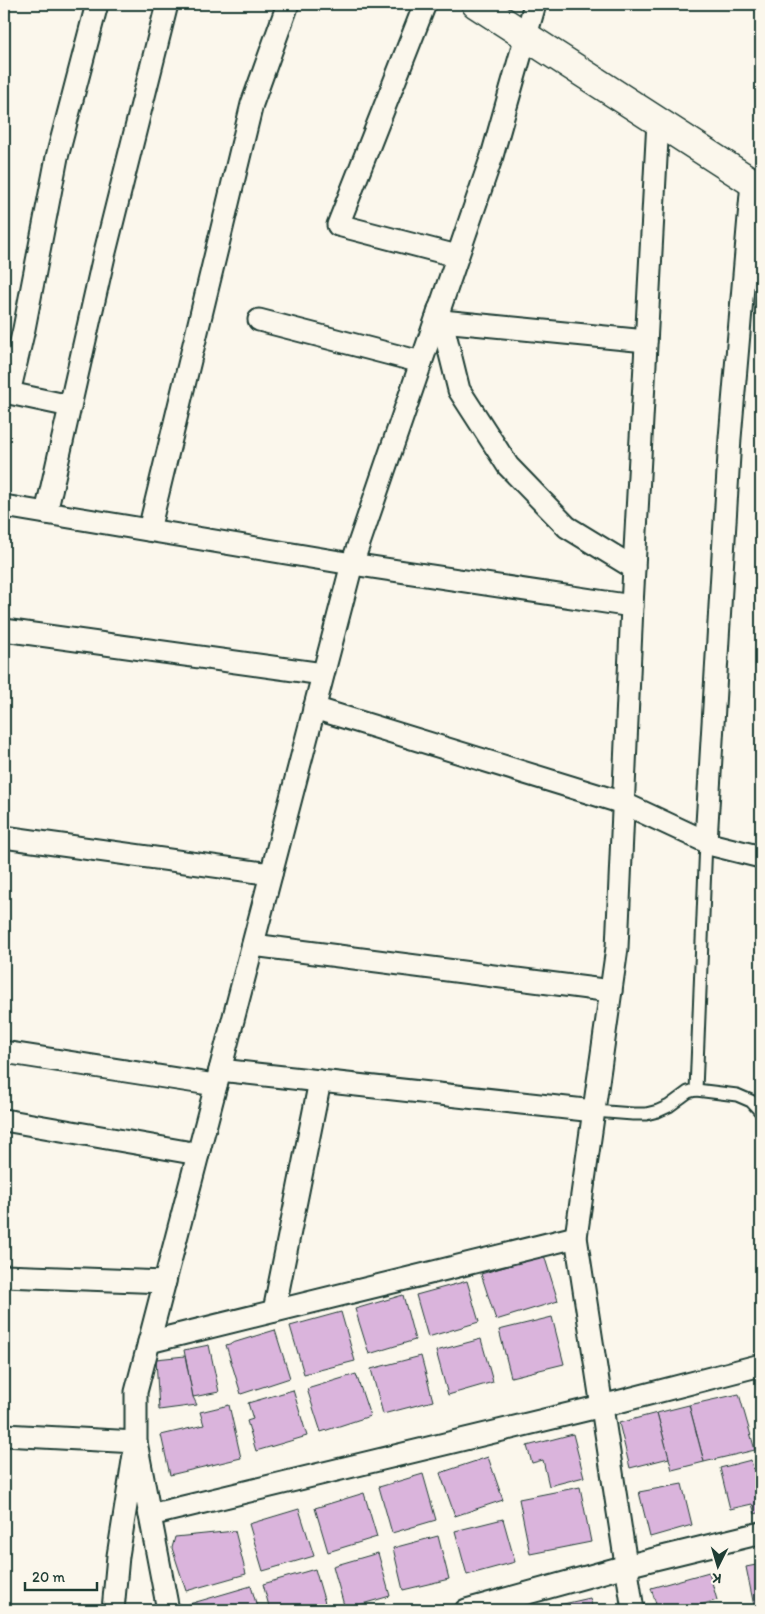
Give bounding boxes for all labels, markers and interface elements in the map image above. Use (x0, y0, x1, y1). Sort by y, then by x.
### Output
north arrow (692, 1542, 742, 1592)
scale bar (25, 1559, 98, 1591)
text: 20 m (32, 1568, 66, 1586)
text: K (711, 1570, 722, 1587)

